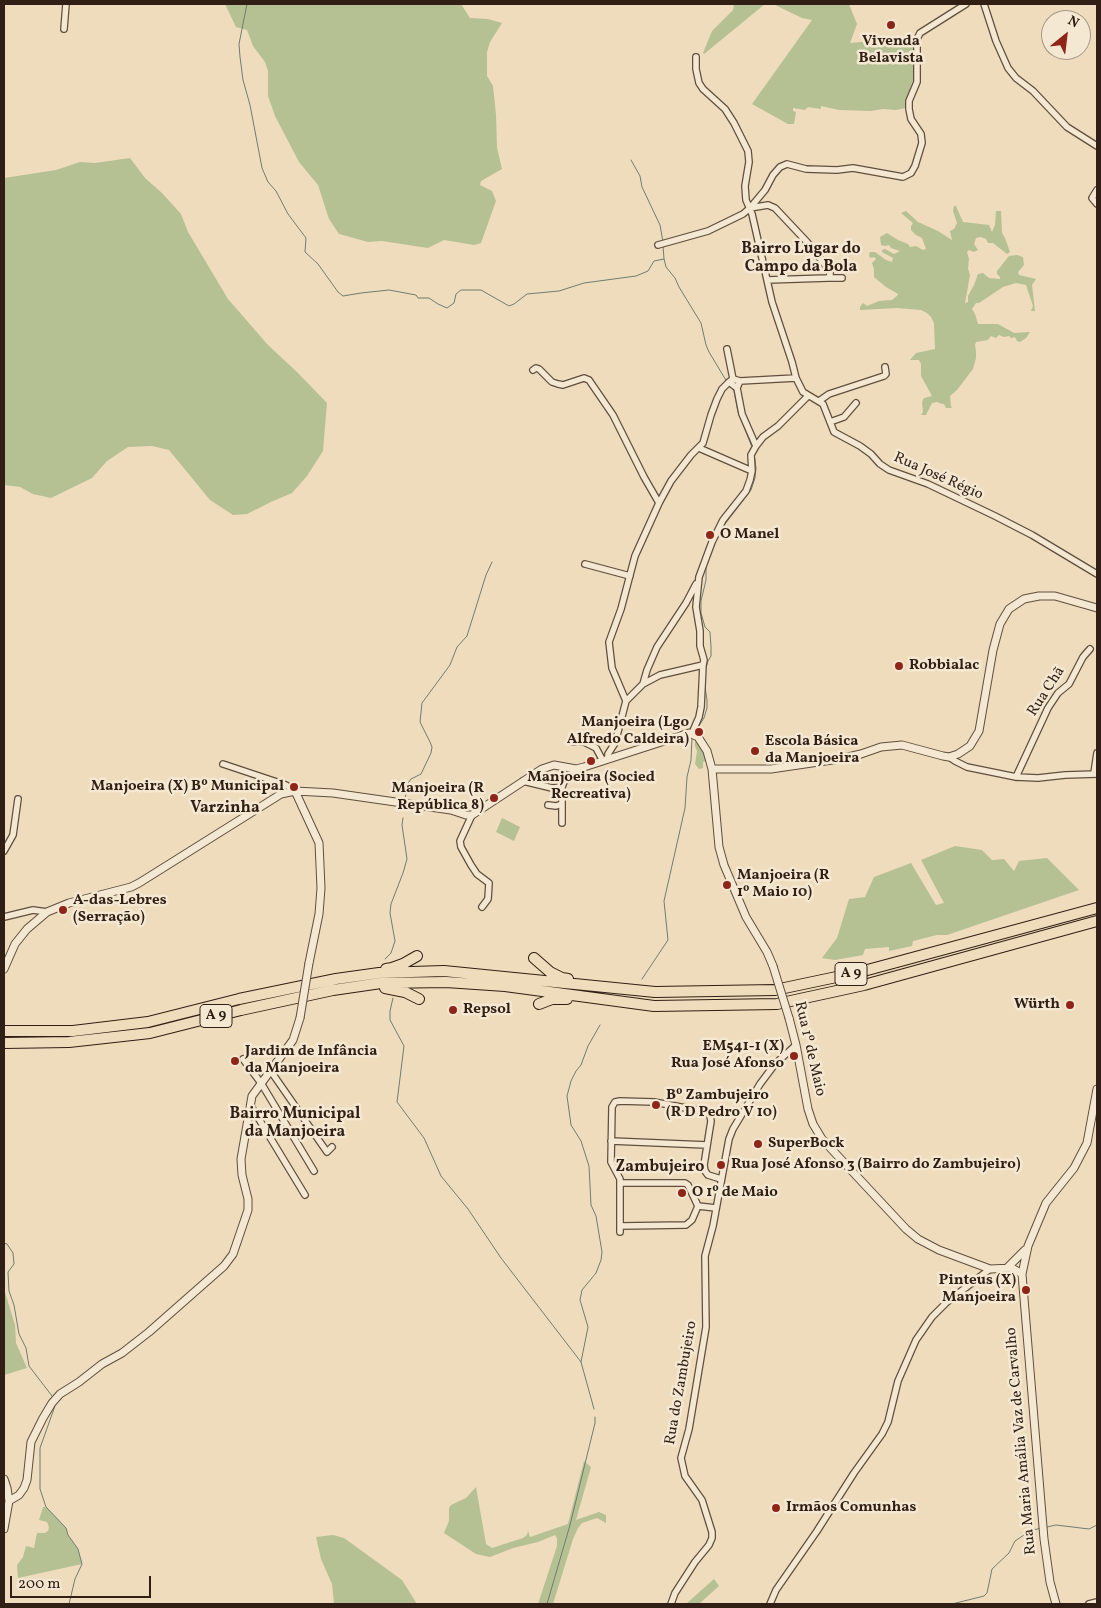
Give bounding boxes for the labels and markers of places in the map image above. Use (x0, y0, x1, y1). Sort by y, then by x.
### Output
marker: Vivenda Belavista (885, 19, 897, 31)
place label: Vivenda Belavista (859, 33, 923, 68)
place label: O Manel (720, 526, 779, 544)
marker: O Manel (704, 529, 716, 541)
place label: Robbialac (909, 657, 979, 675)
marker: Robbialac (893, 660, 905, 672)
place label: Manjoeira (Lgo Alfredo Caldeira) (567, 714, 689, 749)
marker: Manjoeira (Lgo Alfredo Caldeira) (693, 726, 705, 738)
place label: Escola Básica da Manjoeira (765, 733, 859, 768)
marker: Escola Básica da Manjoeira (749, 745, 761, 757)
marker: Manjoeira (Socied Recreativa) (585, 755, 597, 767)
place label: Manjoeira (Socied Recreativa) (527, 769, 655, 804)
place label: Manjoeira (X) Bº Municipal (91, 778, 284, 796)
place label: Manjoeira (R República 8) (392, 780, 484, 815)
marker: Manjoeira (X) Bº Municipal (288, 781, 300, 793)
marker: Manjoeira (R República 8) (488, 792, 500, 804)
place label: Manjoeira (R 1º Maio 10) (737, 867, 829, 902)
marker: Manjoeira (R 1º Maio 10) (721, 879, 733, 891)
place label: A-das-Lebres (Serração) (73, 892, 167, 927)
marker: A-das-Lebres (Serração) (57, 904, 69, 916)
place label: Würth (1014, 996, 1060, 1014)
marker: Würth (1064, 999, 1076, 1011)
place label: Repsol (463, 1001, 511, 1019)
marker: Repsol (447, 1004, 459, 1016)
place label: EM541-1 (X) Rua José Afonso (671, 1038, 784, 1073)
place label: Jardim de Infância da Manjoeira (245, 1043, 377, 1078)
marker: EM541-1 (X) Rua José Afonso (788, 1050, 800, 1062)
marker: Jardim de Infância da Manjoeira (229, 1055, 241, 1067)
place label: Bº Zambujeiro (R D Pedro V 10) (666, 1087, 777, 1122)
marker: Bº Zambujeiro (R D Pedro V 10) (650, 1099, 662, 1111)
place label: SuperBock (768, 1135, 844, 1153)
marker: SuperBock (752, 1138, 764, 1150)
place label: Rua José Afonso 3 (Bairro do Zambujeiro) (731, 1156, 1021, 1174)
marker: Rua José Afonso 3 (Bairro do Zambujeiro) (715, 1159, 727, 1171)
place label: O 1º de Maio (692, 1184, 778, 1202)
marker: O 1º de Maio (676, 1187, 688, 1199)
place label: Pinteus (X) Manjoeira (939, 1272, 1016, 1307)
marker: Pinteus (X) Manjoeira (1020, 1284, 1032, 1296)
place label: Irmãos Comunhas (786, 1499, 916, 1517)
marker: Irmãos Comunhas (770, 1502, 782, 1514)

